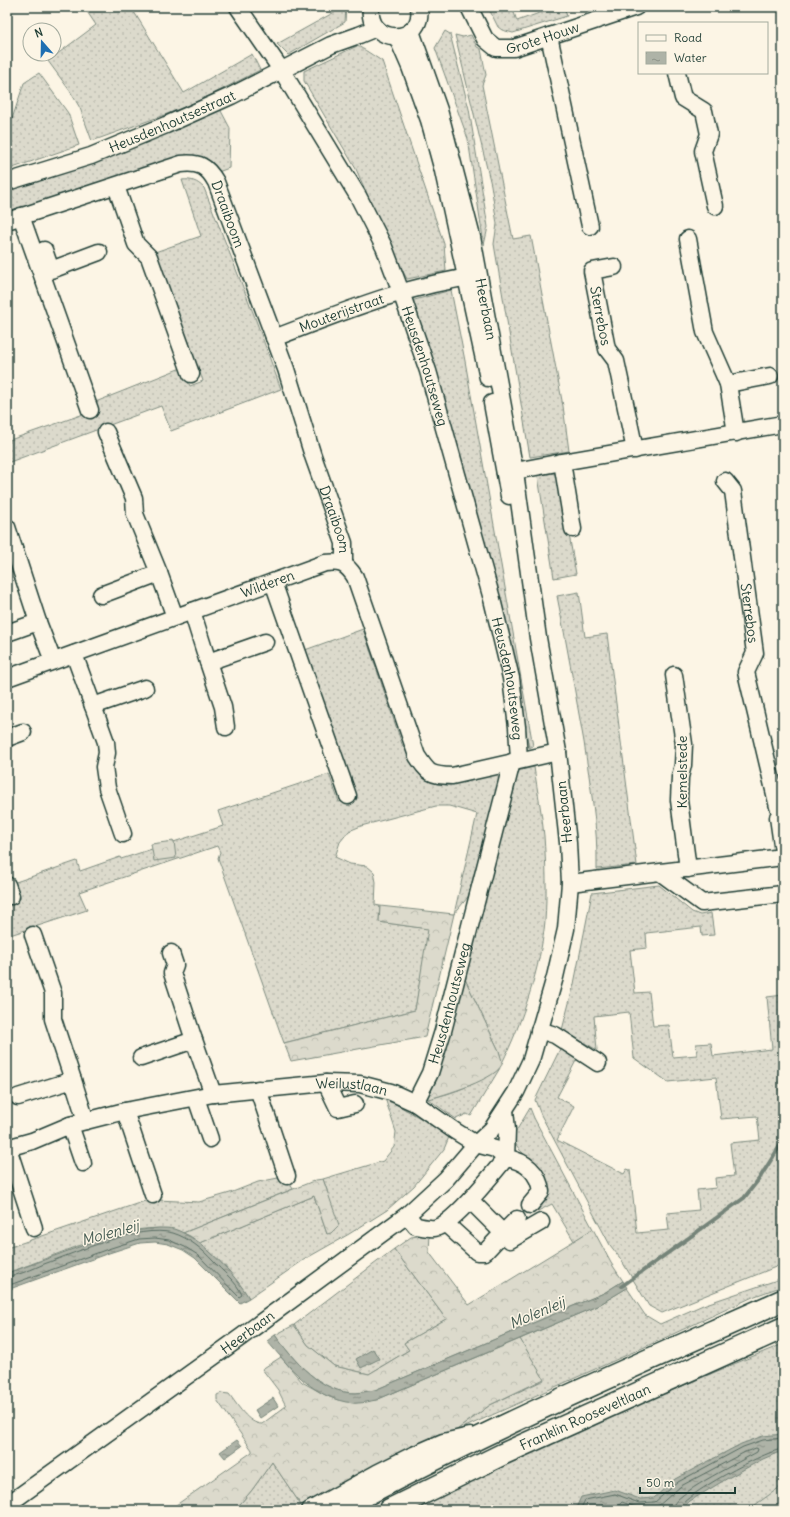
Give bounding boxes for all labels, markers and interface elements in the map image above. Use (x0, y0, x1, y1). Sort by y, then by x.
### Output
street label: Grote Houw (506, 18, 581, 57)
north arrow (22, 22, 62, 62)
legend (638, 22, 768, 74)
text: N (33, 25, 45, 40)
text: Road (674, 30, 702, 45)
text: Water (674, 50, 707, 65)
street label: Heusdenhoutsestraat (106, 86, 239, 157)
street label: Draaiboom (207, 178, 249, 250)
street label: Heerbaan (471, 277, 501, 341)
street label: Sterrebos (586, 285, 615, 347)
street label: Mouterijstraat (297, 289, 386, 337)
street label: Heusdenhoutseweg (397, 303, 452, 428)
street label: Draaiboom (315, 483, 353, 553)
street label: Wilderen (238, 566, 297, 602)
street label: Sterrebos (737, 582, 763, 644)
street label: Heusdenhoutseweg (488, 615, 527, 741)
street label: Kemelstede (673, 736, 691, 809)
street label: Heerbaan (552, 780, 576, 844)
street label: Heusdenhoutseweg (424, 941, 474, 1066)
street label: Weilustlaan (315, 1074, 389, 1100)
water label: Molenleij (79, 1215, 142, 1249)
water label: Molenleij (506, 1292, 569, 1333)
street label: Heerbaan (217, 1307, 278, 1358)
street label: Franklin Rooseveltlaan (517, 1380, 653, 1454)
scale bar (640, 1469, 735, 1495)
text: 50 m (646, 1475, 675, 1490)

